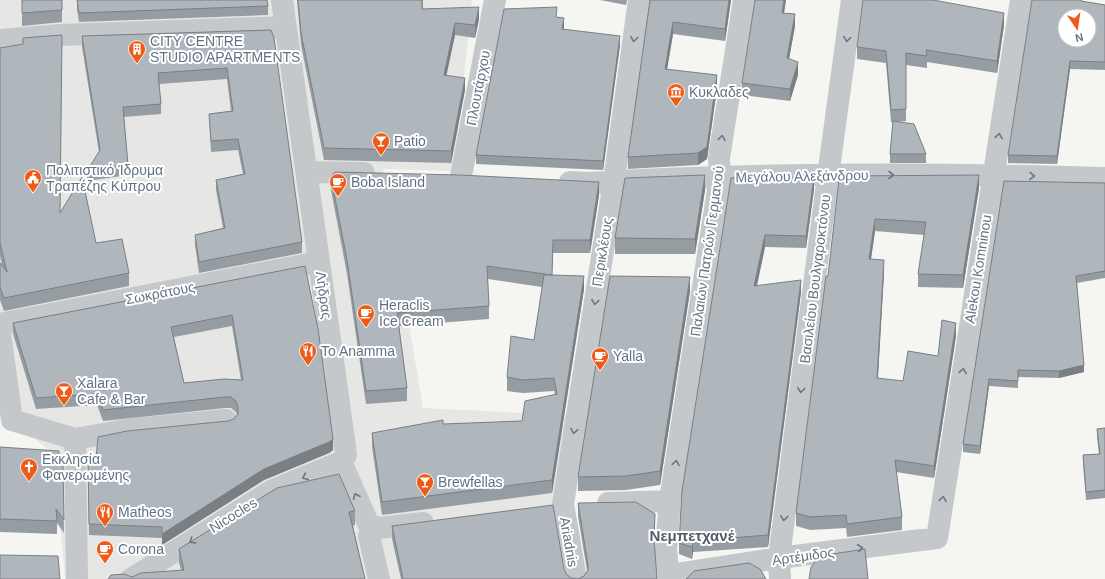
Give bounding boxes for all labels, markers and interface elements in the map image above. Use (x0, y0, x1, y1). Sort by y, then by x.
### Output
north arrow (1057, 8, 1097, 48)
text: N (1074, 31, 1084, 44)
place label: CITY CENTRE STUDIO APARTMENTS (150, 33, 300, 65)
one-way arrow (630, 36, 639, 42)
one-way arrow (843, 36, 852, 42)
building icon: CITY CENTRE STUDIO APARTMENTS (127, 39, 147, 64)
street label: Πλουτάρχου (463, 49, 493, 127)
museum icon: Κυκλαδες (666, 82, 686, 107)
place label: Κυκλαδες (689, 84, 749, 100)
bar icon: Patio (371, 131, 391, 156)
place label: Patio (394, 133, 426, 149)
one-way arrow (994, 133, 1003, 139)
one-way arrow (717, 135, 726, 141)
place label: Πολιτιστικό Ίδρυμα Τραπέζης Κύπρου (46, 162, 163, 194)
street label: Παλαιών Πατρών Γερμανού (687, 165, 727, 337)
street label: Μεγάλου Αλεξάνδρου (735, 167, 869, 185)
public building icon: Πολιτιστικό Ίδρυμα Τραπέζης Κύπρου (23, 168, 43, 193)
one-way arrow (888, 171, 894, 179)
one-way arrow (1029, 171, 1035, 180)
cafe icon: Boba Island (328, 172, 348, 197)
place label: Boba Island (351, 174, 425, 190)
street label: Βασιλείου Βουλγαροκτόνου (797, 194, 833, 364)
street label: Alekou Komninou (962, 214, 994, 324)
street label: Περικλέους (589, 216, 615, 288)
street label: Λήδρας (313, 270, 335, 320)
street label: Σωκράτους (124, 278, 196, 308)
place label: Heraclis Ice Cream (379, 297, 444, 329)
one-way arrow (591, 299, 599, 306)
cafe icon: Heraclis Ice Cream (356, 303, 376, 328)
restaurant icon: To Anamma (298, 341, 318, 366)
place label: To Anamma (321, 343, 395, 359)
cafe icon: Yalla (590, 346, 610, 371)
place label: Yalla (613, 348, 643, 364)
one-way arrow (958, 368, 967, 374)
place label: Xalara Cafe & Bar (77, 375, 146, 407)
bar icon: Xalara Cafe & Bar (54, 381, 74, 406)
one-way arrow (797, 387, 806, 393)
one-way arrow (570, 428, 579, 434)
place label: Εκκλησία Φανερωμένης (42, 451, 129, 483)
church icon: Εκκλησία Φανερωμένης (19, 457, 39, 482)
one-way arrow (671, 459, 680, 466)
bar icon: Brewfellas (415, 472, 435, 497)
one-way arrow (301, 473, 308, 481)
place label: Brewfellas (438, 474, 503, 490)
one-way arrow (353, 492, 361, 500)
street label: Nicocles (206, 494, 260, 536)
one-way arrow (938, 496, 947, 502)
restaurant icon: Matheos (95, 502, 115, 527)
place label: Matheos (118, 504, 172, 520)
one-way arrow (780, 515, 789, 522)
street label: Ariadnis (557, 516, 581, 568)
district label: Νεμπετχανέ (650, 527, 735, 544)
one-way arrow (189, 536, 196, 543)
cafe icon: Corona (95, 539, 115, 564)
place label: Corona (118, 541, 164, 557)
street label: Αρτέμιδος (771, 544, 835, 568)
one-way arrow (857, 544, 863, 553)

